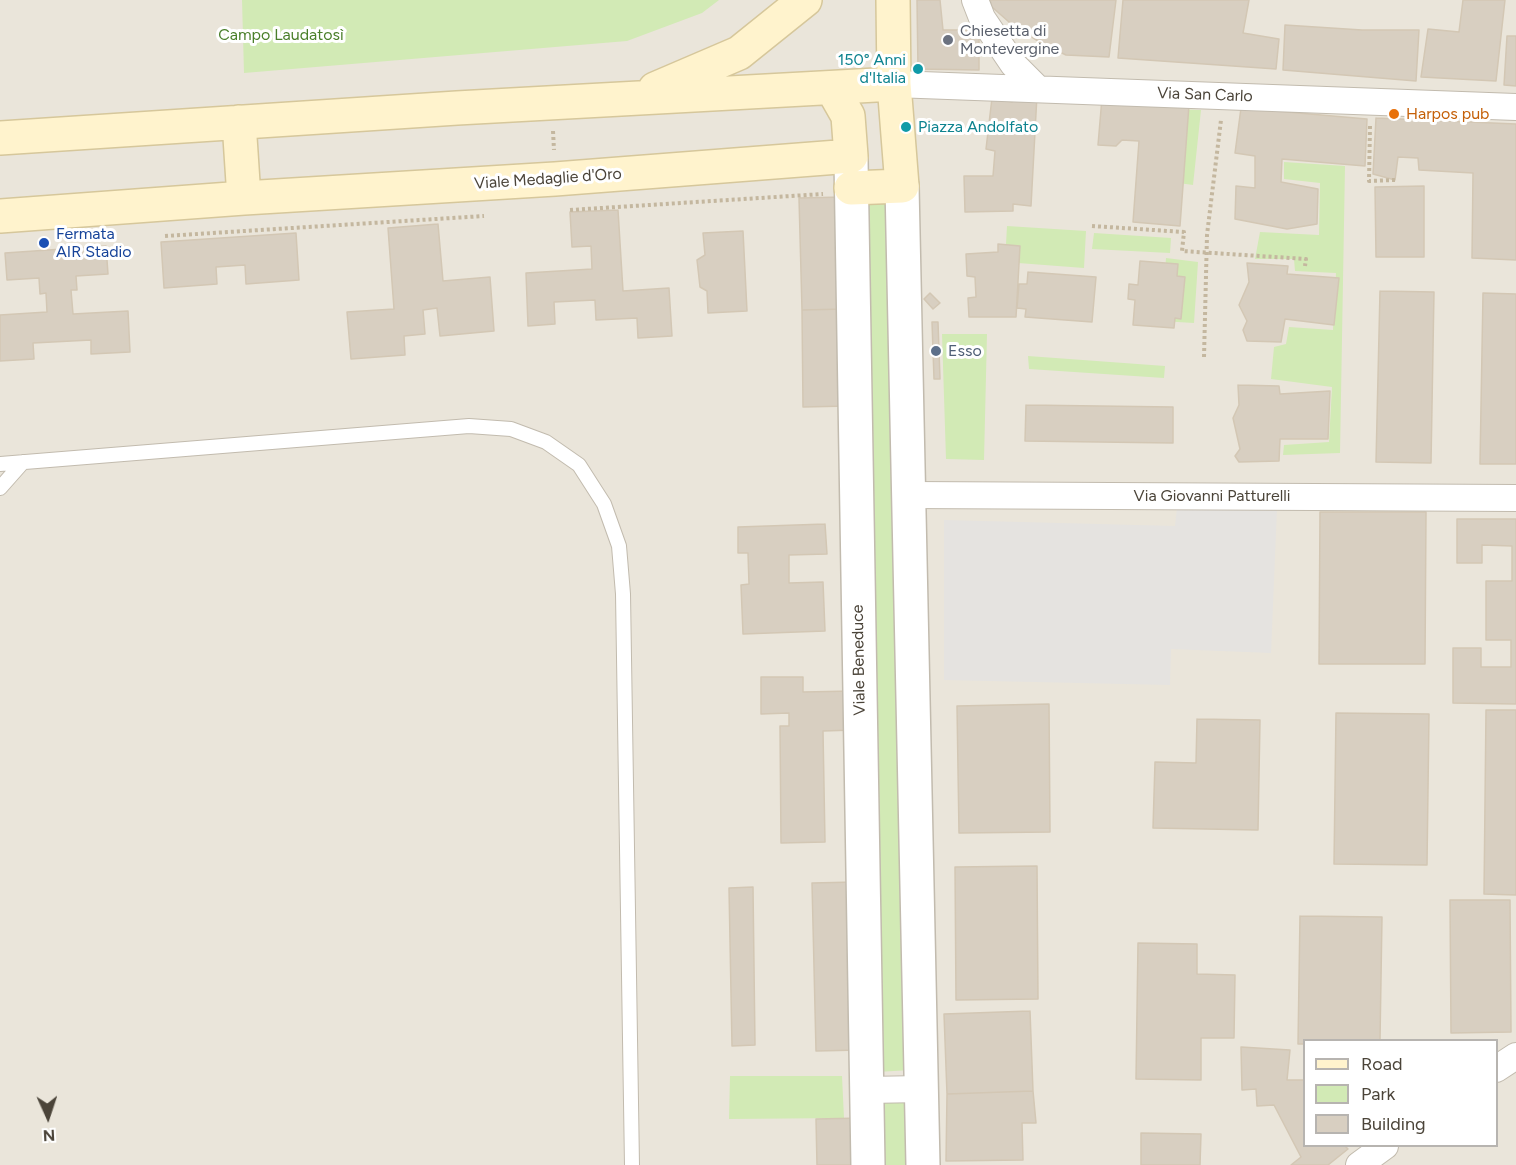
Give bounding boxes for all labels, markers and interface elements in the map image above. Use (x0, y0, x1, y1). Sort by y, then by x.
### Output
place label: Chiesetta di Montevergine (960, 21, 1059, 59)
park label: Campo Laudatosì (218, 25, 344, 45)
marker: Chiesetta di Montevergine (941, 33, 955, 47)
place label: 150° Anni d'Italia (838, 50, 906, 88)
marker: 150° Anni d'Italia (911, 62, 925, 76)
street label: Via San Carlo (1157, 84, 1253, 106)
place label: Harpos pub (1406, 104, 1489, 124)
marker: Harpos pub (1387, 107, 1401, 121)
place label: Piazza Andolfato (918, 117, 1038, 137)
marker: Piazza Andolfato (899, 120, 913, 134)
street label: Viale Medaglie d'Oro (474, 164, 622, 194)
place label: Fermata AIR Stadio (56, 224, 131, 262)
marker: Fermata AIR Stadio (37, 236, 51, 250)
place label: Esso (948, 341, 982, 361)
marker: Esso (929, 344, 943, 358)
street label: Via Giovanni Patturelli (1134, 486, 1290, 506)
street label: Viale Beneduce (848, 604, 870, 716)
legend (1303, 1039, 1498, 1147)
text: Road (1361, 1053, 1402, 1075)
text: Park (1361, 1083, 1395, 1105)
north arrow (18, 1087, 78, 1147)
text: Building (1361, 1113, 1426, 1135)
text: N (42, 1126, 56, 1145)

